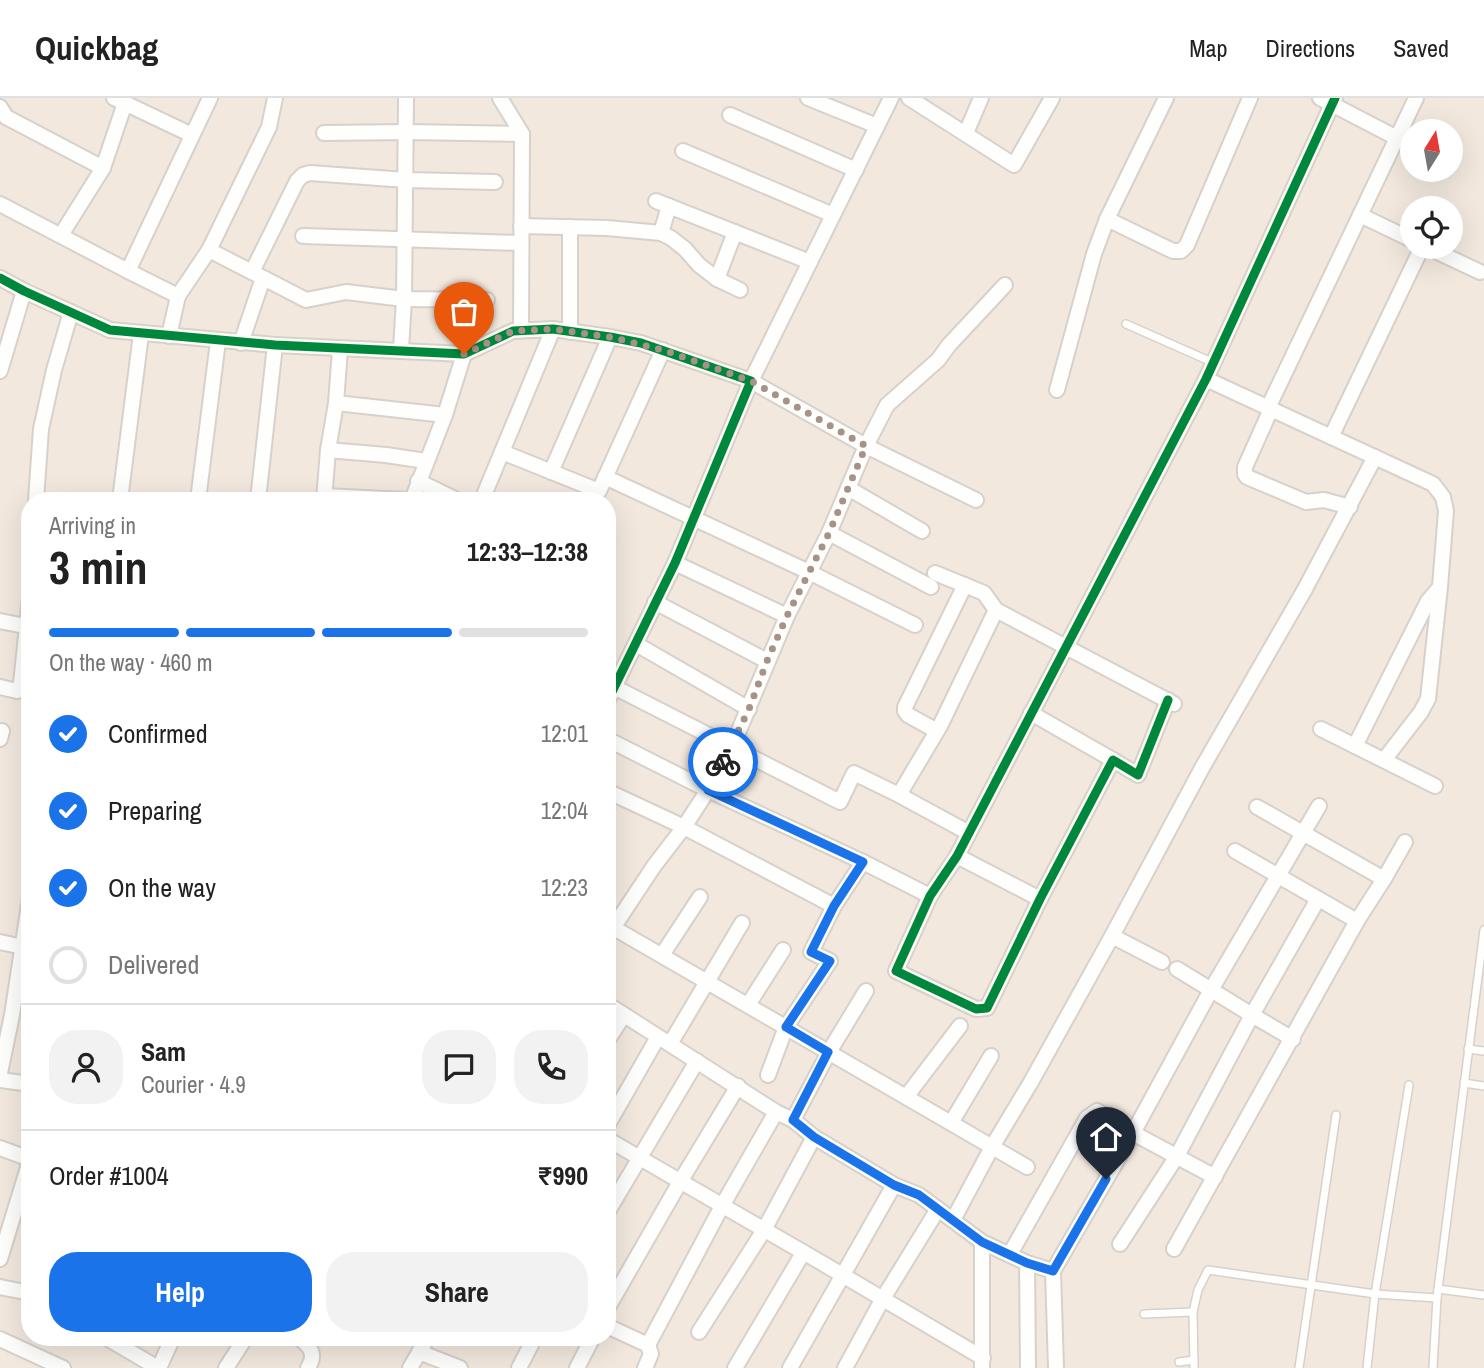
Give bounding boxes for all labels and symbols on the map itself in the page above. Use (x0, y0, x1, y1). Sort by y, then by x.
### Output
north arrow (1400, 119, 1463, 182)
pin (434, 282, 494, 354)
courier (688, 727, 758, 797)
pin (1076, 1107, 1136, 1179)

